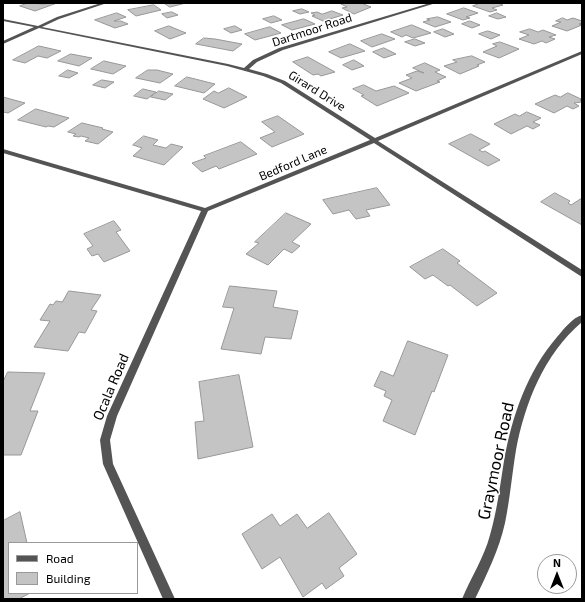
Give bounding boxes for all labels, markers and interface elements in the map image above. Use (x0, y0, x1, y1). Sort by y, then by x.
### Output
street label: Dartmoor Road (270, 10, 354, 50)
street label: Girard Drive (286, 68, 348, 114)
street label: Bedford Lane (257, 142, 329, 184)
street label: Ocala Road (89, 351, 133, 423)
street label: Graymoor Road (474, 400, 518, 522)
legend (8, 542, 138, 594)
text: Road (46, 551, 74, 565)
north arrow (537, 554, 577, 594)
text: N (553, 556, 561, 569)
text: Building (46, 571, 90, 585)

